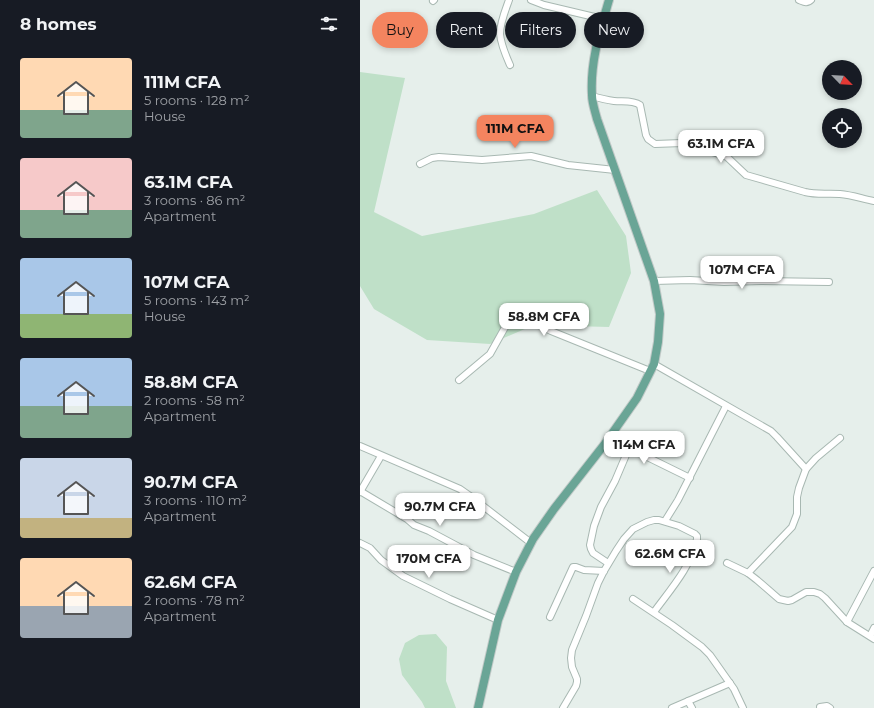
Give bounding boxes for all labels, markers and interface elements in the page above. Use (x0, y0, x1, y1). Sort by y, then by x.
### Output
chip: Buy (372, 12, 428, 48)
chip: Rent (436, 12, 497, 48)
chip: Filters (505, 12, 576, 48)
chip: New (584, 12, 644, 48)
icon: filters (318, 13, 340, 35)
text: 8 homes (20, 14, 97, 34)
north arrow (822, 60, 862, 100)
map controls (822, 60, 862, 148)
text: 111M CFA (144, 72, 221, 92)
icon: home (52, 74, 100, 122)
text: 5 rooms · 128 m² (144, 92, 250, 108)
text: House (144, 108, 186, 124)
button: locate (822, 108, 862, 148)
pin: 111M CFA (474, 115, 556, 149)
text: 111M CFA (486, 120, 544, 136)
pin: 63.1M CFA (675, 130, 767, 164)
text: 63.1M CFA (687, 135, 755, 151)
text: 63.1M CFA (144, 172, 233, 192)
icon: home (52, 174, 100, 222)
text: 3 rooms · 86 m² (144, 192, 245, 208)
text: Apartment (144, 208, 216, 224)
pin: 107M CFA (701, 256, 783, 290)
text: 107M CFA (709, 261, 775, 277)
text: 107M CFA (144, 272, 229, 292)
icon: home (52, 274, 100, 322)
text: 5 rooms · 143 m² (144, 292, 250, 308)
pin: 58.8M CFA (498, 303, 590, 337)
text: House (144, 308, 186, 324)
text: 58.8M CFA (508, 308, 580, 324)
text: 58.8M CFA (144, 372, 238, 392)
icon: home (52, 374, 100, 422)
text: 2 rooms · 58 m² (144, 392, 245, 408)
text: Apartment (144, 408, 216, 424)
pin: 114M CFA (603, 431, 685, 465)
text: 114M CFA (613, 436, 675, 452)
text: 90.7M CFA (144, 472, 238, 492)
icon: home (52, 474, 100, 522)
text: 3 rooms · 110 m² (144, 492, 247, 508)
pin: 90.7M CFA (394, 493, 486, 527)
text: 90.7M CFA (404, 498, 476, 514)
text: Apartment (144, 508, 216, 524)
pin: 62.6M CFA (624, 540, 716, 574)
pin: 170M CFA (388, 545, 470, 579)
text: 62.6M CFA (635, 545, 706, 561)
text: 170M CFA (396, 550, 462, 566)
text: 62.6M CFA (144, 572, 237, 592)
icon: home (52, 574, 100, 622)
text: 2 rooms · 78 m² (144, 592, 245, 608)
text: Apartment (144, 608, 216, 624)

